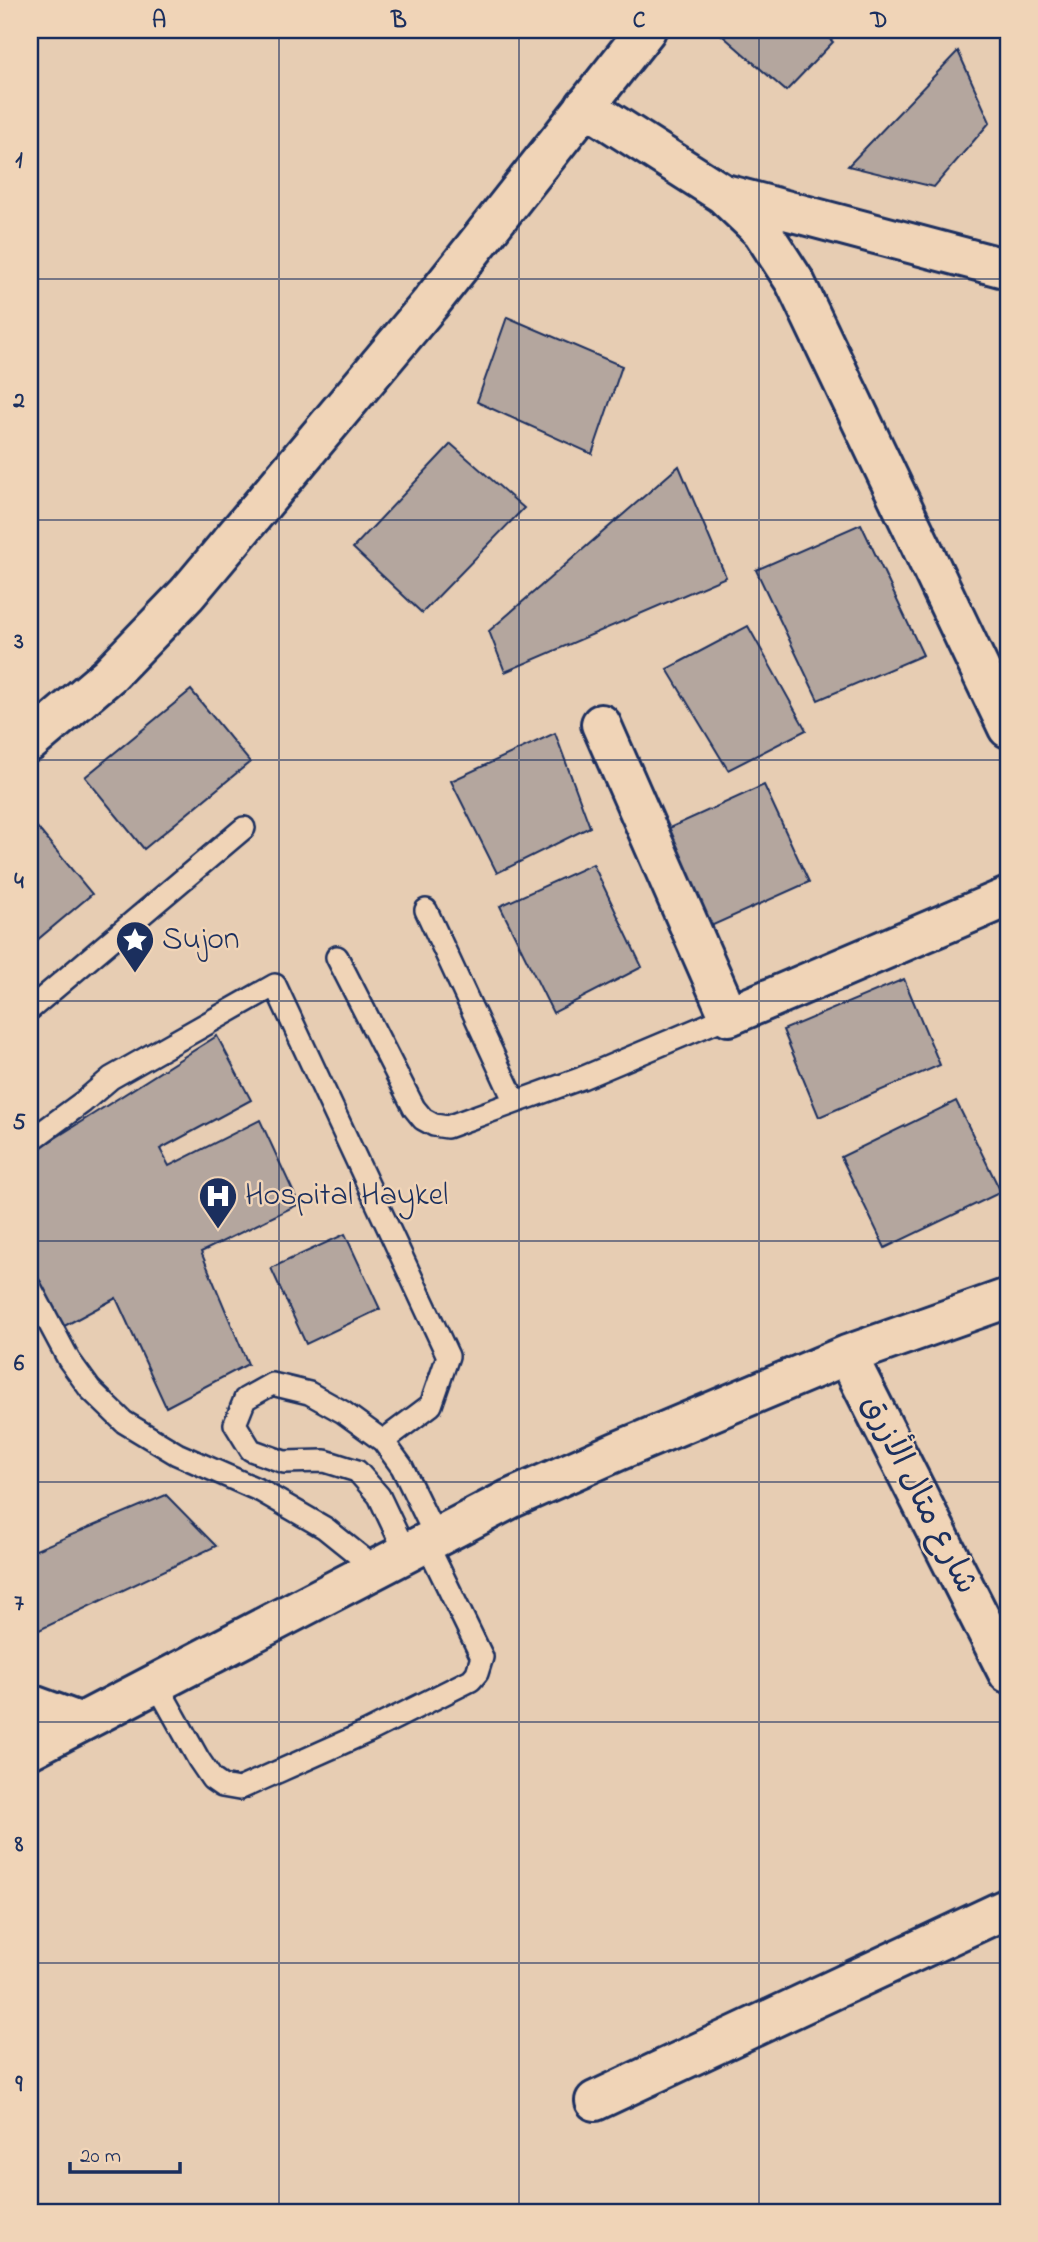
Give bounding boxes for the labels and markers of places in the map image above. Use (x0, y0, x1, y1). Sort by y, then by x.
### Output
place label: Sujon (162, 917, 240, 964)
place icon: Sujon (114, 919, 156, 974)
place label: Hospital Haykel (245, 1173, 449, 1220)
hospital icon: Hospital Haykel (197, 1175, 239, 1230)

